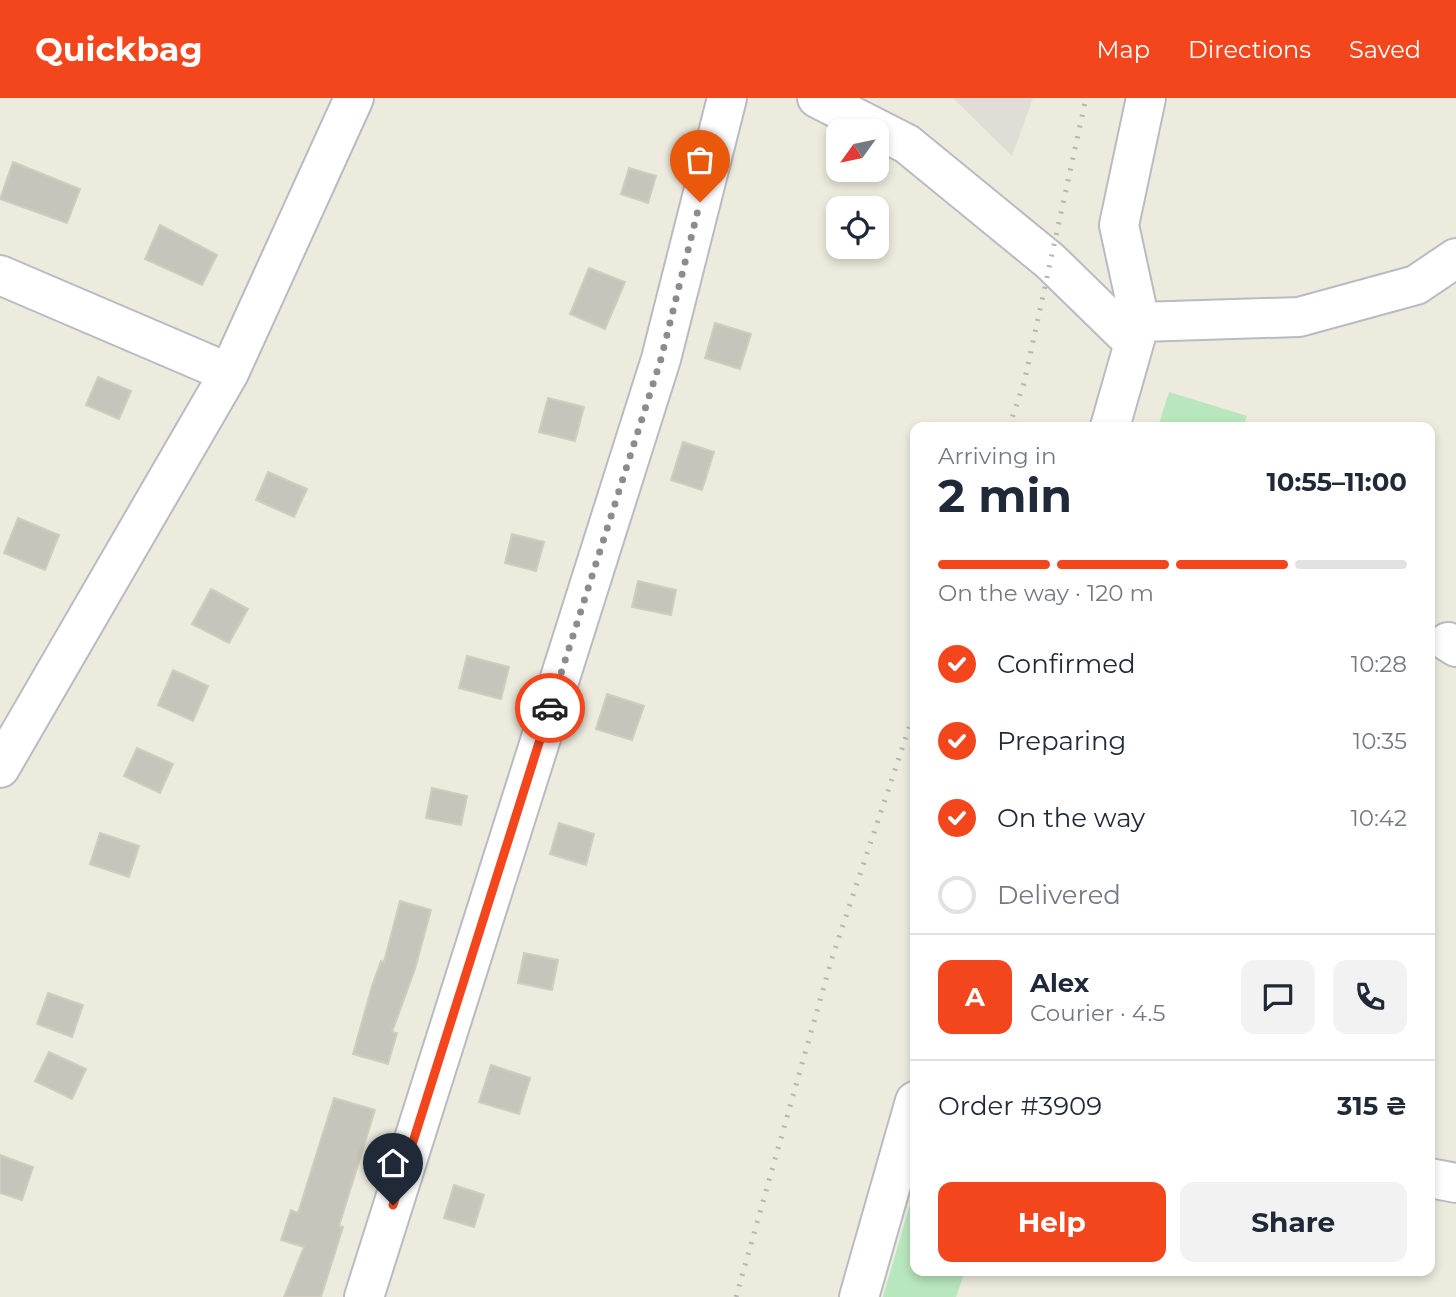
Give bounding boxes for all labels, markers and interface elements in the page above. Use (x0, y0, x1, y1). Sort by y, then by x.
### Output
text: Quickbag (35, 29, 203, 69)
text: Map (1097, 35, 1150, 64)
text: Directions (1188, 35, 1311, 64)
text: Saved (1349, 35, 1421, 64)
north arrow (826, 119, 889, 182)
map controls (826, 119, 889, 259)
pin (670, 130, 730, 202)
icon: bag (681, 141, 719, 179)
button: locate (826, 196, 889, 259)
text: Arriving in (938, 442, 1057, 470)
text: 10:55–11:00 (1267, 466, 1407, 498)
text: 2 min (938, 467, 1072, 524)
text: On the way · 120 m (938, 579, 1154, 607)
icon: check (938, 645, 976, 683)
text: Confirmed (997, 648, 1136, 680)
text: 10:28 (1351, 650, 1407, 678)
courier (515, 673, 585, 743)
icon: car (531, 689, 569, 727)
icon: check (938, 722, 976, 760)
text: Preparing (997, 725, 1126, 757)
text: 10:35 (1353, 727, 1407, 755)
icon: check (938, 799, 976, 837)
text: On the way (997, 802, 1145, 834)
text: 10:42 (1350, 804, 1407, 832)
text: Delivered (997, 879, 1121, 911)
button: chat (1241, 960, 1315, 1034)
button: phone (1333, 960, 1407, 1034)
text: Alex (1030, 967, 1089, 999)
text: A (965, 981, 985, 1013)
text: Courier · 4.5 (1030, 999, 1165, 1027)
text: Order #3909 (938, 1090, 1102, 1122)
text: 315 ₴ (1337, 1090, 1407, 1122)
pin (363, 1133, 423, 1205)
icon: home (374, 1144, 412, 1182)
button: Help (938, 1182, 1166, 1262)
button: Share (1180, 1182, 1407, 1262)

